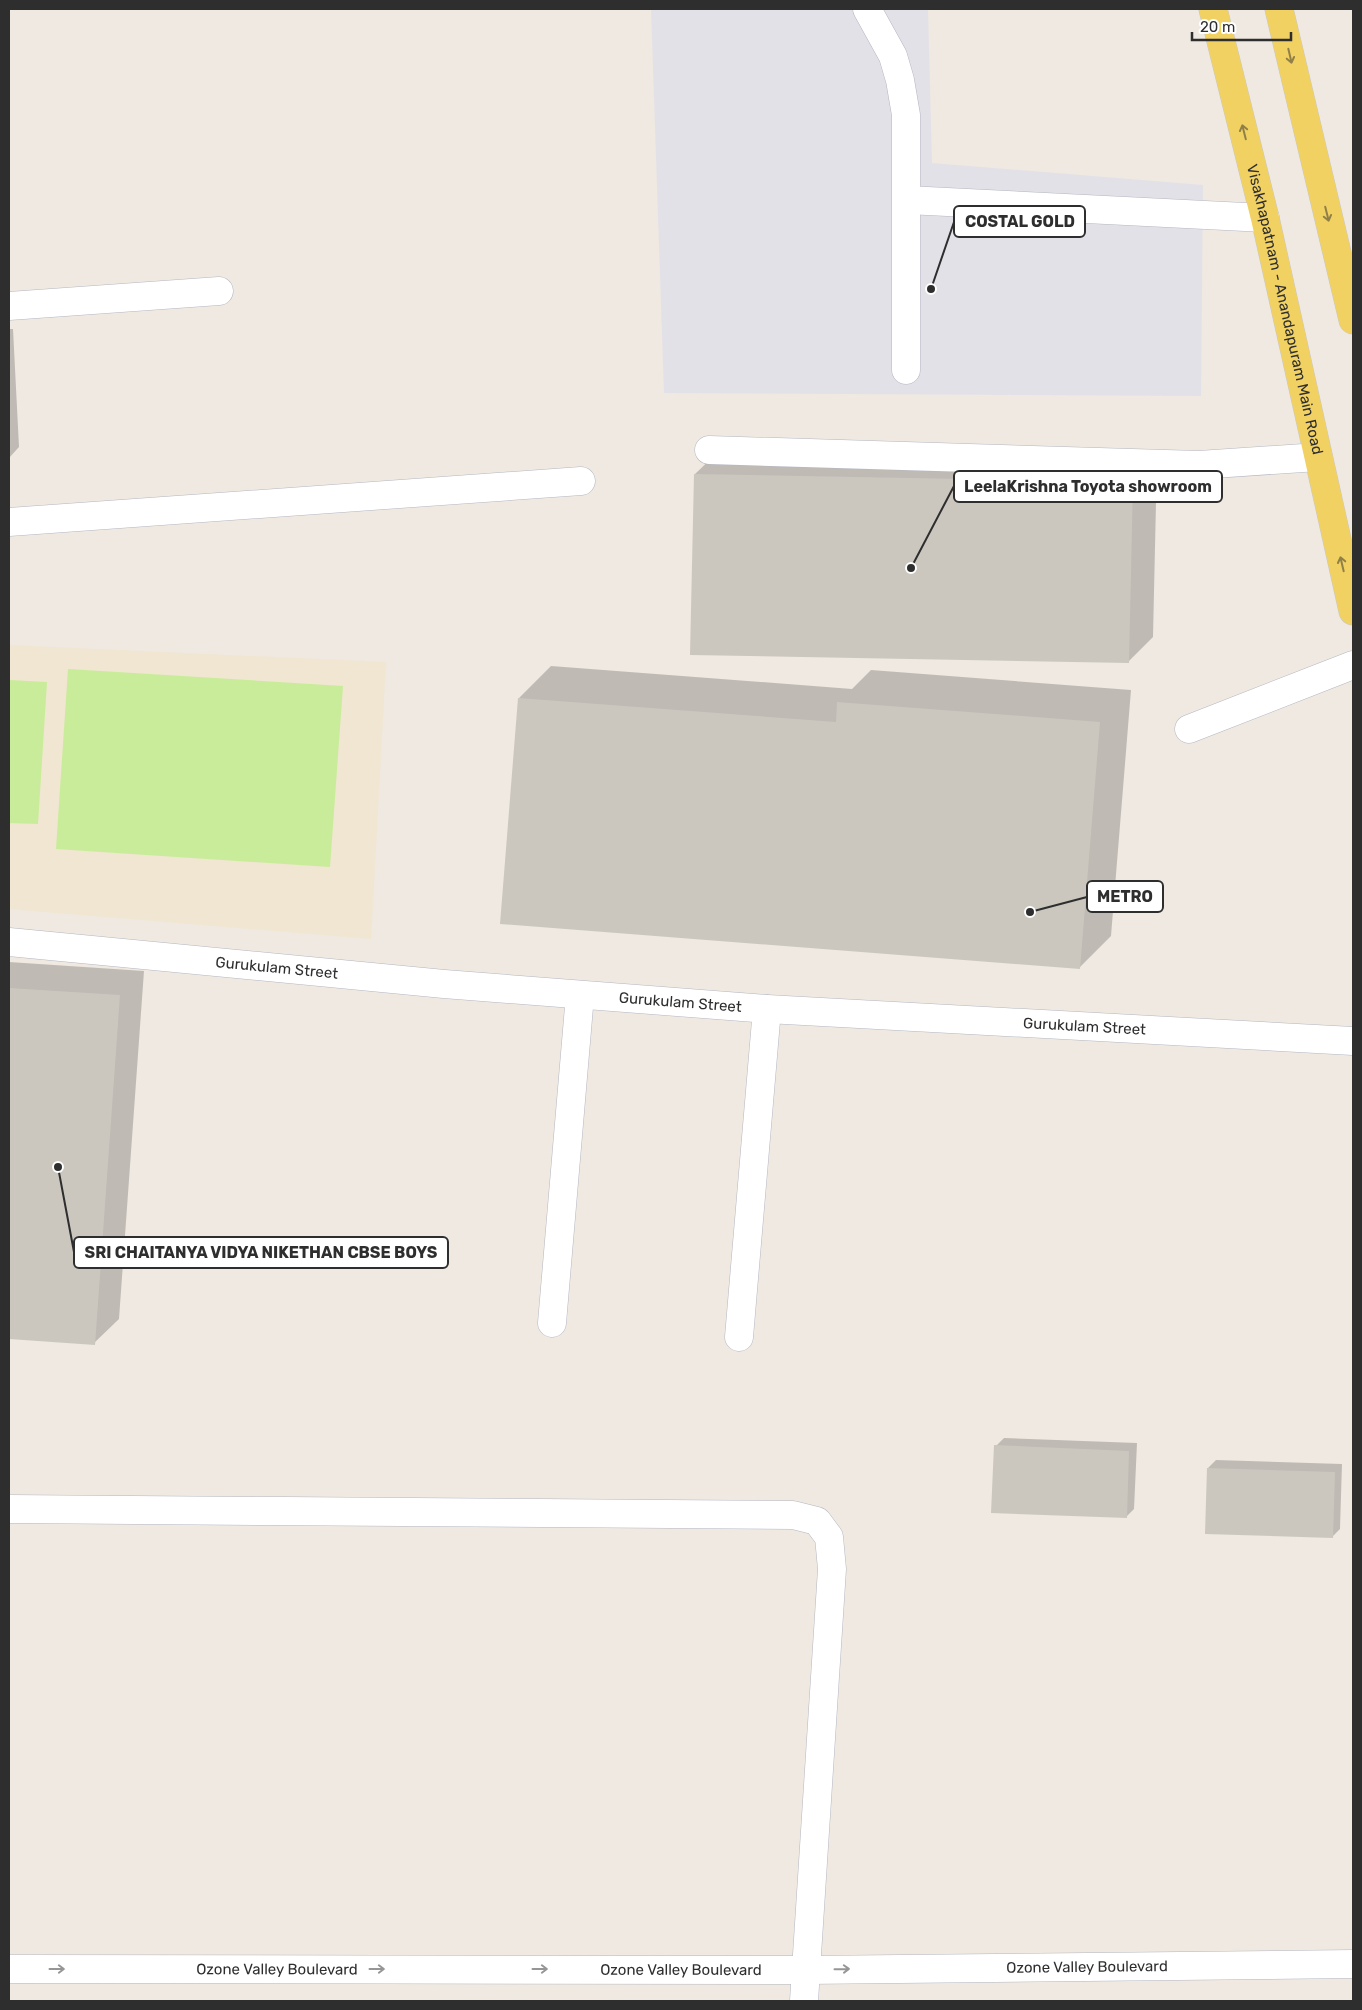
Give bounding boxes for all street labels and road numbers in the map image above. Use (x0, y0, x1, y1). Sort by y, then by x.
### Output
street label: Visakhapatnam - Anandapuram Main Road (1243, 162, 1327, 456)
street label: Gurukulam Street (215, 953, 339, 983)
street label: Gurukulam Street (618, 989, 742, 1016)
street label: Gurukulam Street (1023, 1014, 1147, 1039)
street label: Ozone Valley Boulevard (1006, 1957, 1168, 1977)
street label: Ozone Valley Boulevard (196, 1960, 358, 1978)
street label: Ozone Valley Boulevard (600, 1961, 762, 1979)

